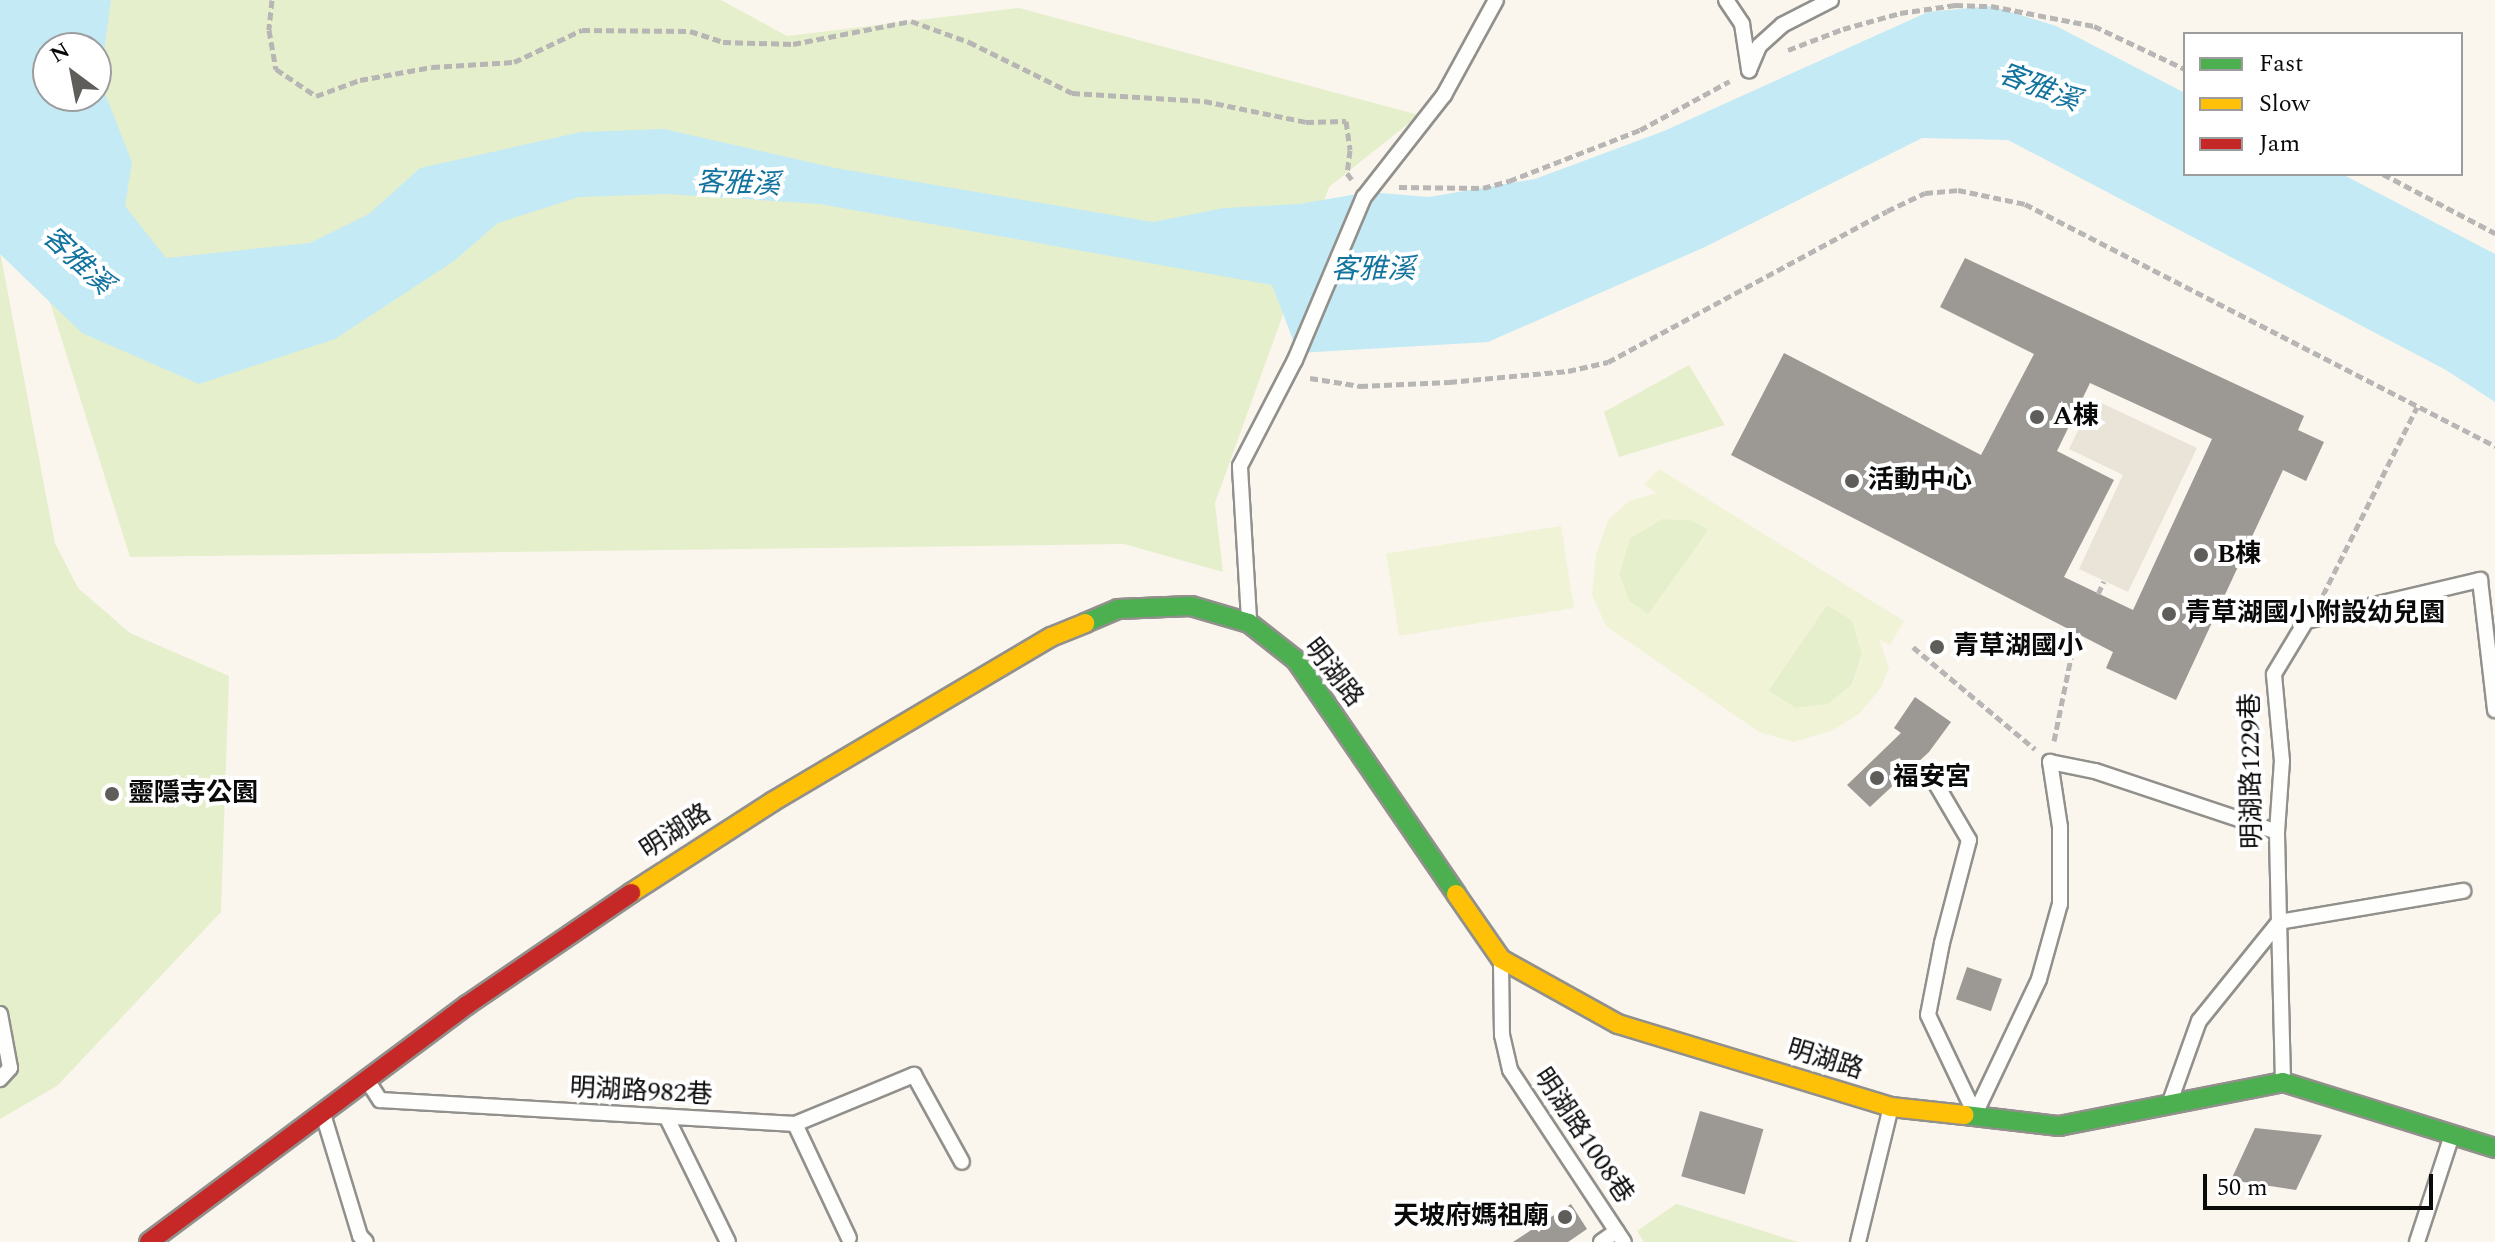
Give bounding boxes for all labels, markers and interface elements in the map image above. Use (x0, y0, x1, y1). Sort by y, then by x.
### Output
north arrow (32, 32, 112, 112)
legend (2183, 32, 2463, 176)
text: N (44, 34, 76, 72)
text: Fast (2259, 46, 2304, 82)
water label: 客雅溪 (1994, 57, 2084, 119)
text: Slow (2259, 86, 2310, 122)
text: Jam (2259, 126, 2300, 162)
water label: 客雅溪 (695, 166, 781, 202)
water label: 客雅溪 (35, 220, 119, 302)
water label: 客雅溪 (1331, 253, 1415, 287)
place label: A棟 (2053, 401, 2099, 433)
marker: A棟 (2028, 408, 2046, 426)
place label: 活動中心 (1868, 465, 1972, 497)
marker: 活動中心 (1843, 472, 1861, 490)
place label: B棟 (2217, 539, 2261, 571)
marker: B棟 (2192, 546, 2210, 564)
place label: 青草湖國小附設幼兒園 (2185, 598, 2445, 630)
marker: 青草湖國小附設幼兒園 (2160, 605, 2178, 623)
place label: 青草湖國小 (1953, 631, 2083, 663)
street label: 明湖路 (1297, 633, 1369, 713)
marker: 青草湖國小 (1928, 638, 1946, 656)
street label: 明湖路1229巷 (2235, 693, 2269, 849)
place label: 福安宮 (1893, 762, 1971, 794)
marker: 福安宮 (1868, 769, 1886, 787)
place label: 靈隱寺公園 (128, 778, 258, 810)
marker: 靈隱寺公園 (103, 785, 121, 803)
street label: 明湖路 (635, 798, 717, 866)
street label: 明湖路 (1783, 1034, 1867, 1086)
street label: 明湖路1008巷 (1526, 1063, 1640, 1209)
street label: 明湖路982巷 (569, 1073, 713, 1111)
scale bar (2207, 1158, 2437, 1208)
text: 50 m (2217, 1170, 2268, 1206)
place label: 天坡府媽祖廟 (1393, 1201, 1549, 1233)
marker: 天坡府媽祖廟 (1556, 1208, 1574, 1226)

